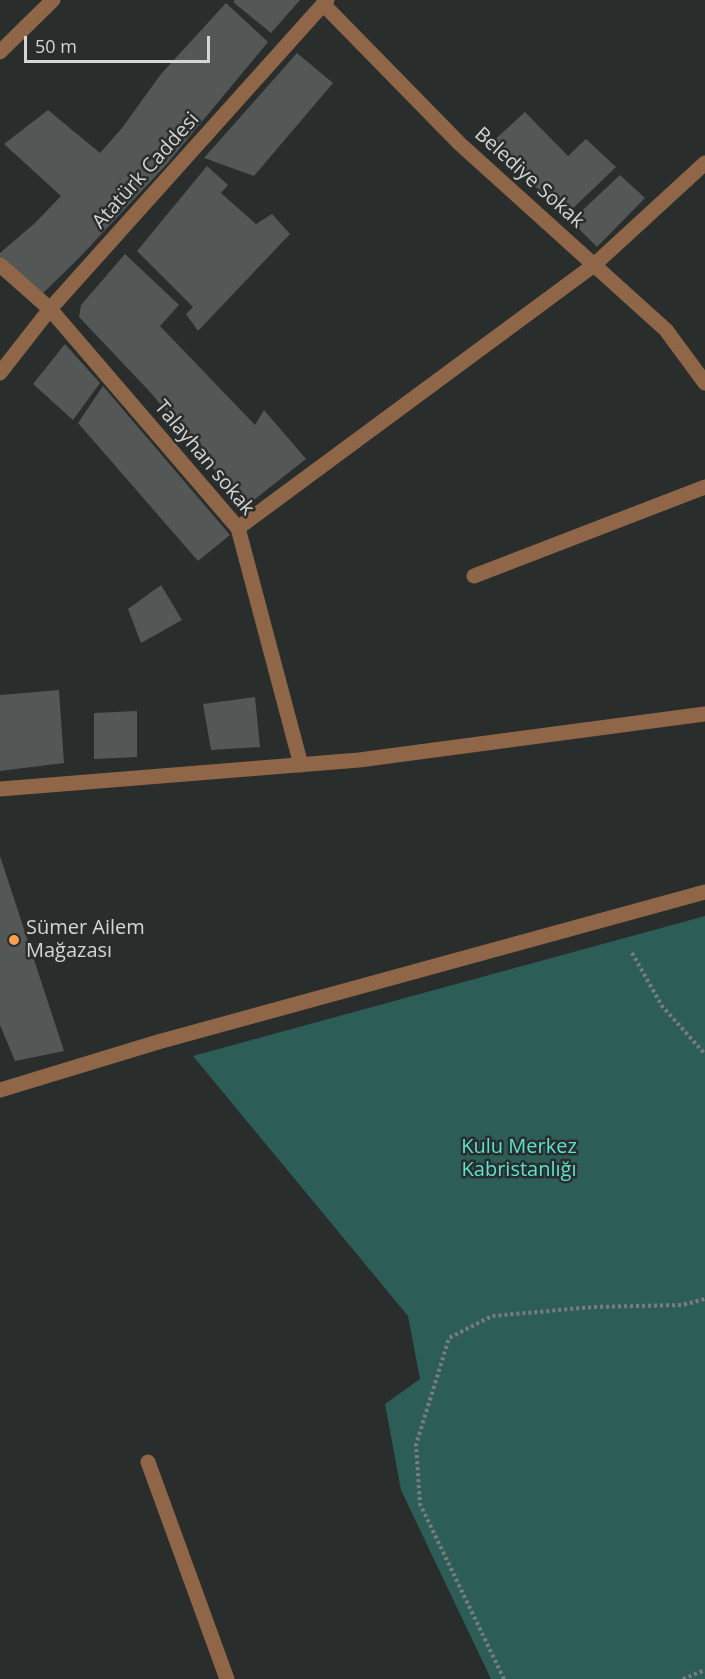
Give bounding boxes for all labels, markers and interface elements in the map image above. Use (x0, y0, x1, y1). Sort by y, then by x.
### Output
scale bar (27, 24, 213, 62)
text: 50 m (35, 34, 77, 58)
street label: Atatürk Caddesi (88, 108, 204, 234)
street label: Belediye Sokak (469, 122, 589, 234)
street label: Talayhan sokak (149, 396, 259, 520)
place label: Sümer Ailem Mağazası (26, 916, 145, 963)
marker: Sümer Ailem Mağazası (7, 933, 21, 947)
park label: Kulu Merkez Kabristanlığı (461, 1135, 577, 1182)

